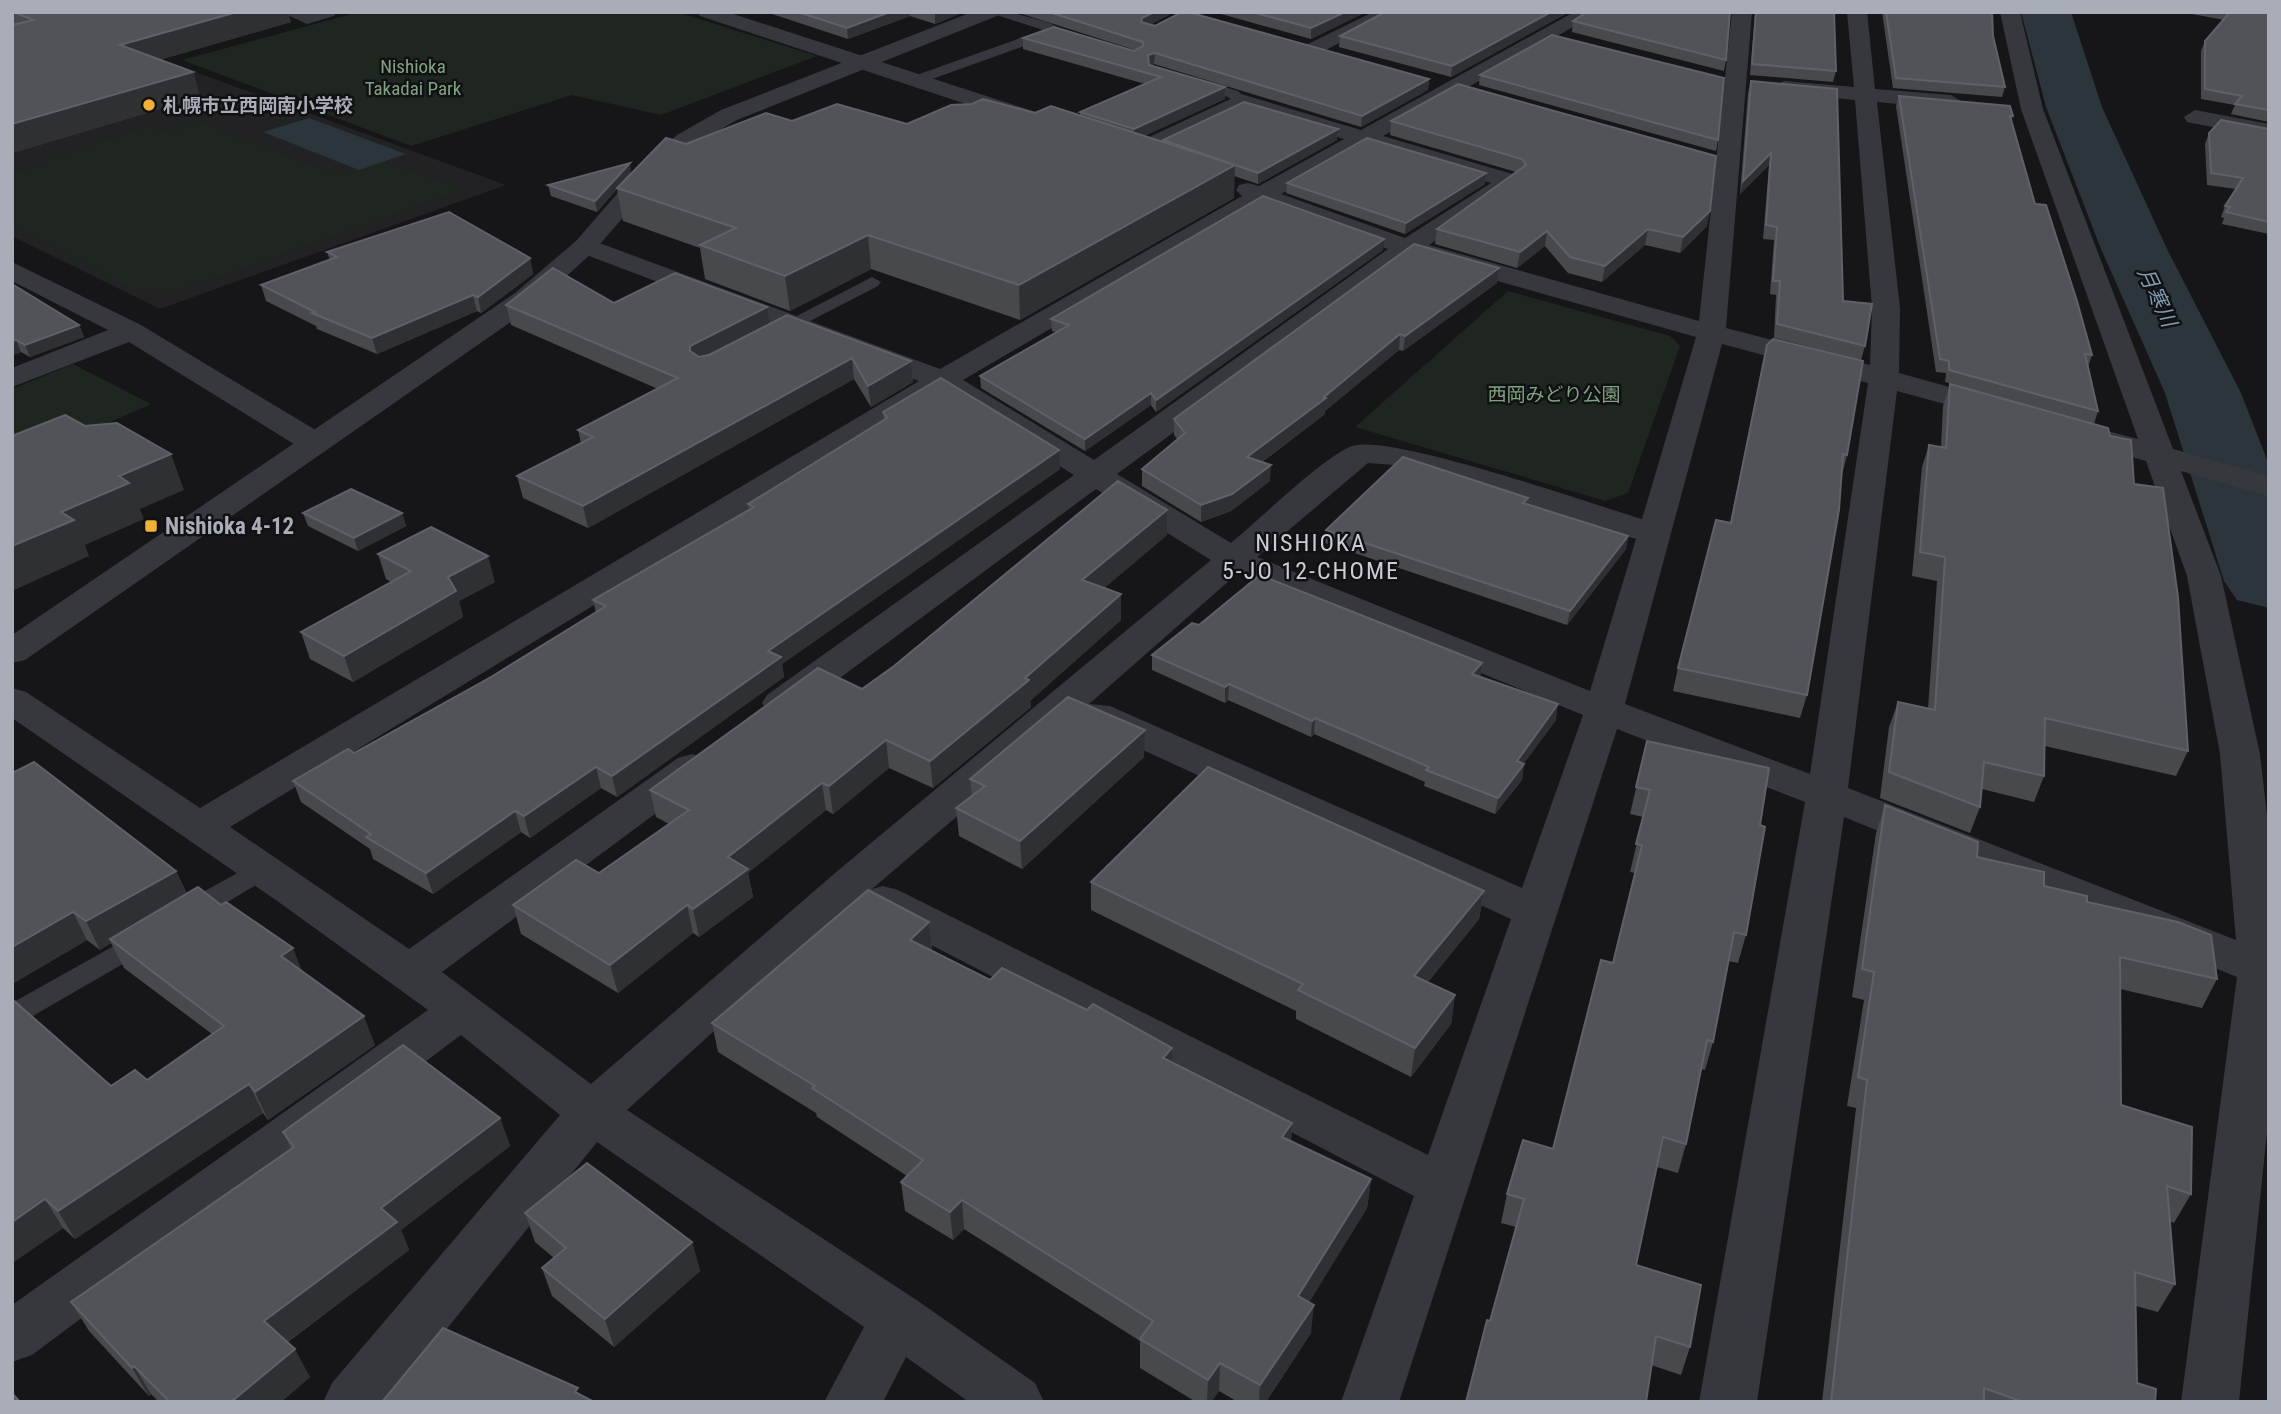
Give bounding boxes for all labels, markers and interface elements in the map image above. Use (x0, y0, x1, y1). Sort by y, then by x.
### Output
park label: Nishioka Takadai Park (365, 55, 462, 100)
place label: 札幌市立西岡南小学校 (163, 94, 353, 117)
marker: 札幌市立西岡南小学校 (141, 97, 157, 113)
water label: 月寒川 (2133, 263, 2182, 332)
park label: 西岡みどり公園 (1487, 383, 1621, 406)
place label: Nishioka 4-12 (165, 513, 294, 540)
marker: Nishioka 4-12 (143, 518, 159, 534)
district label: NISHIOKA 5-JO 12-CHOME (1222, 529, 1400, 585)

